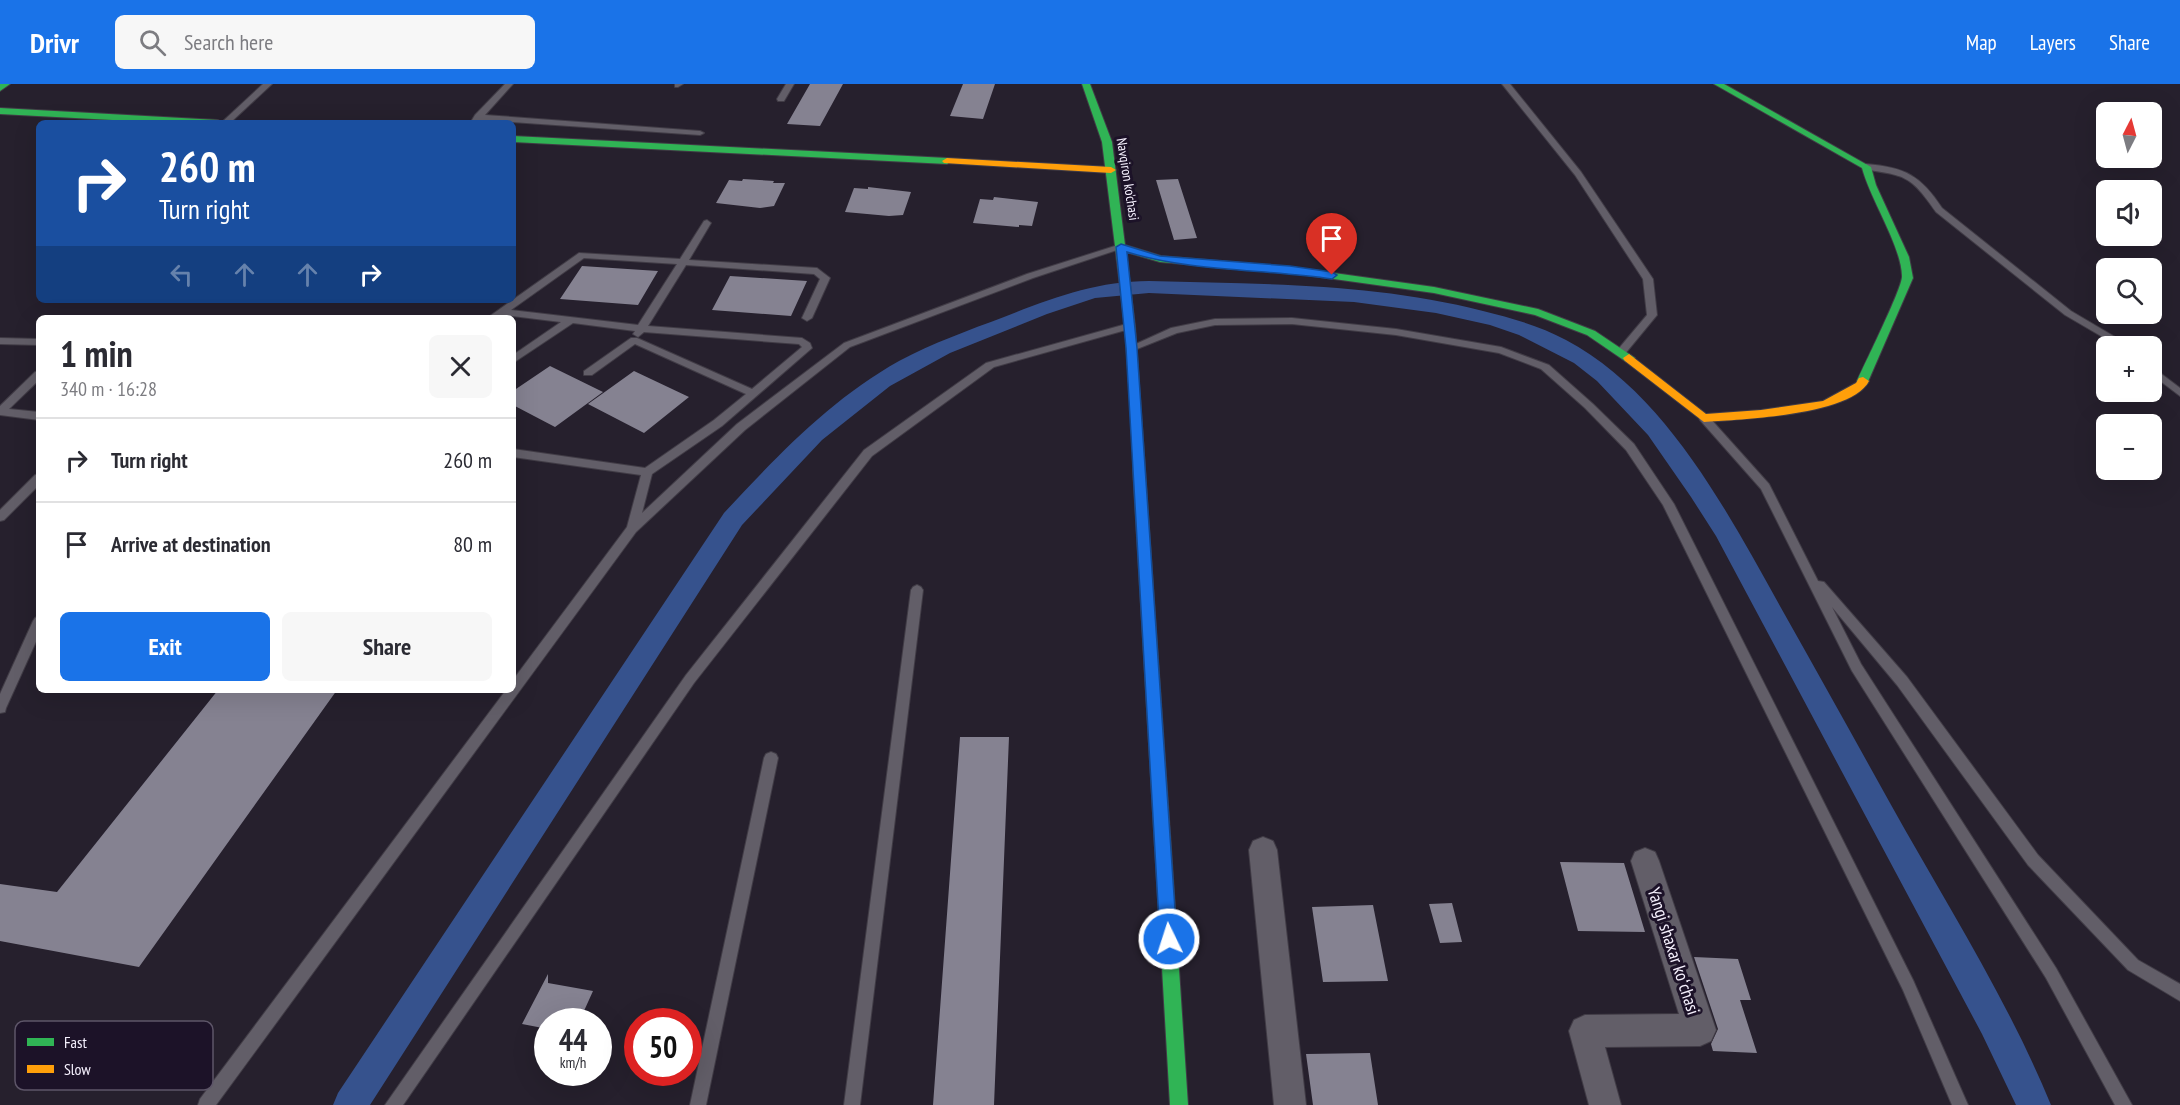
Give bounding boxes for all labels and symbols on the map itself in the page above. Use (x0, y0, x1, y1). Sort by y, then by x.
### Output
north arrow (2096, 102, 2162, 168)
street label: Navqiron ko'chasi (1113, 136, 1143, 222)
pin (1306, 213, 1357, 275)
street label: Yangi shaxar koʻchasi (1643, 884, 1705, 1018)
position arrow (1137, 907, 1201, 971)
speed limit sign: 50 (624, 1008, 702, 1086)
legend (15, 1021, 213, 1090)
text: Fast (64, 1032, 87, 1052)
text: Slow (64, 1059, 91, 1079)

